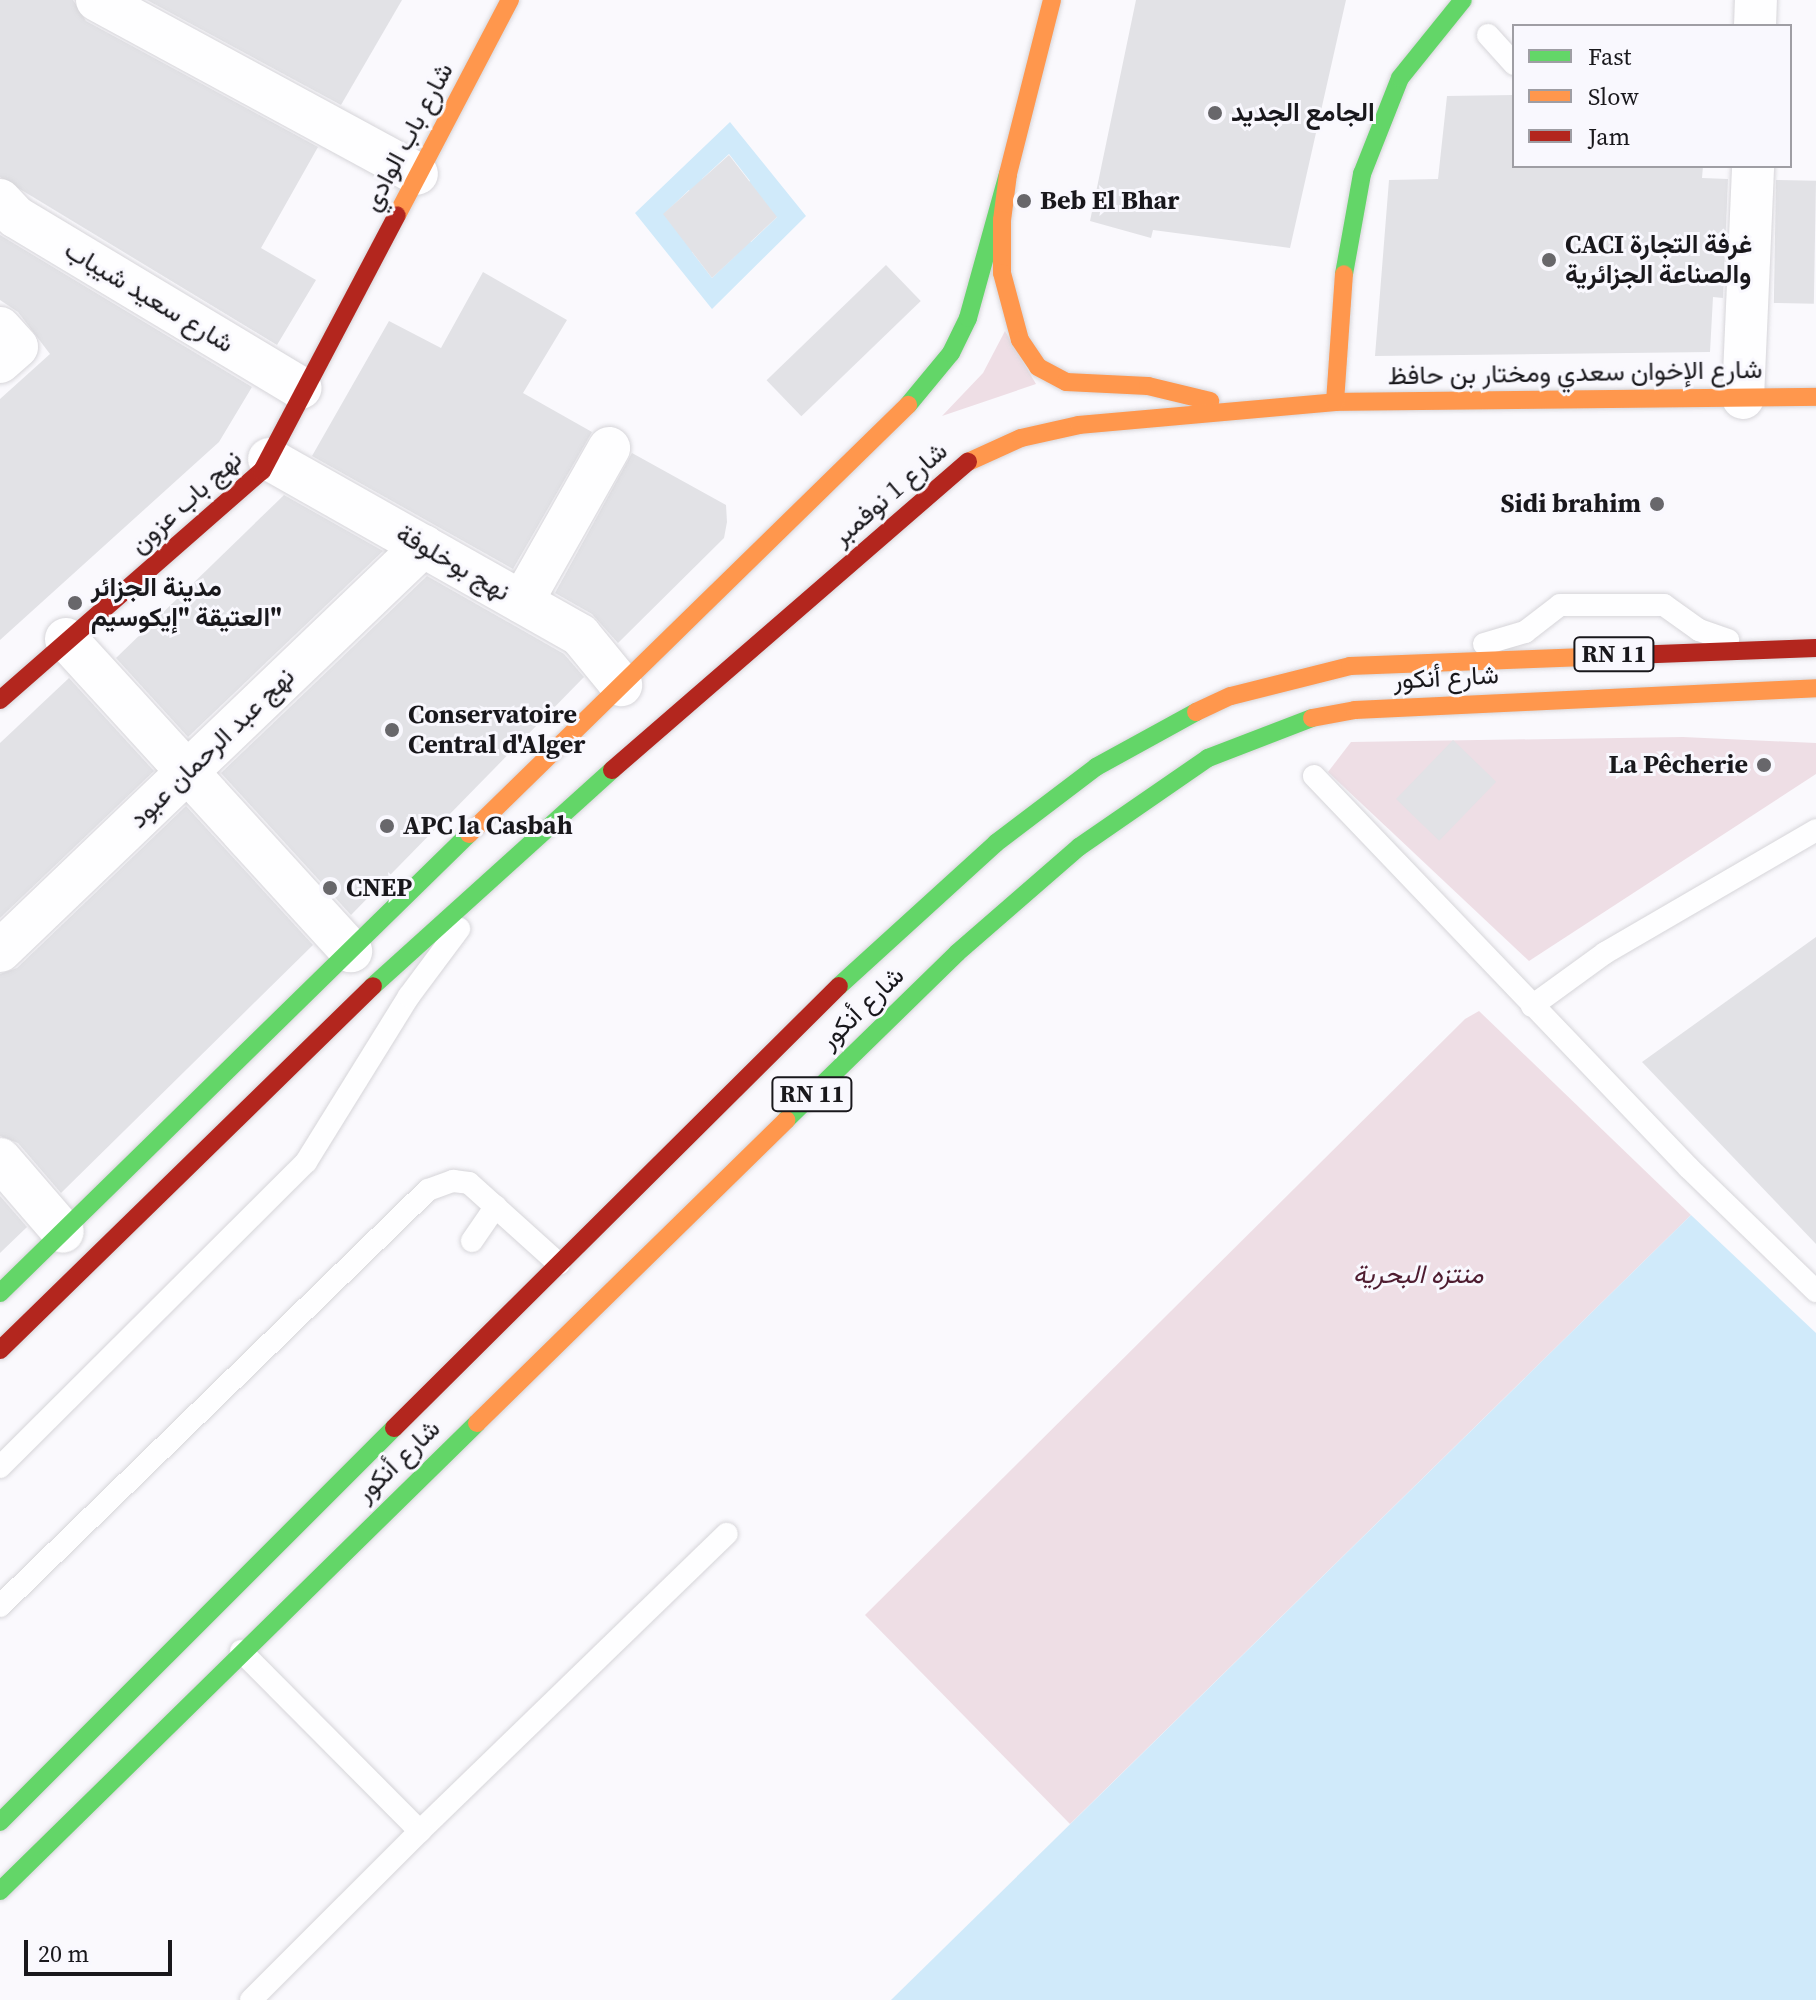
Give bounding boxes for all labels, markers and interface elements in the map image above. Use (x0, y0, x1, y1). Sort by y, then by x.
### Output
legend (1512, 24, 1792, 168)
text: Fast (1588, 40, 1631, 73)
street label: شارع باب الوادي (356, 57, 460, 217)
text: Slow (1588, 80, 1639, 113)
place label: الجامع الجديد (1231, 97, 1375, 129)
marker: الجامع الجديد (1206, 104, 1224, 122)
text: Jam (1588, 120, 1630, 153)
place label: Beb El Bhar (1040, 185, 1179, 217)
marker: Beb El Bhar (1015, 192, 1033, 210)
place label: CACI غرفة التجارة والصناعة الجزائرية (1565, 229, 1752, 290)
street label: شارع سعيد شيباب (59, 234, 239, 360)
marker: CACI غرفة التجارة والصناعة الجزائرية (1540, 251, 1558, 269)
street label: شارع الإخوان سعدي ومختار بن حافظ (1387, 354, 1763, 392)
street label: شارع 1 نوفمبر (826, 436, 954, 552)
street label: نهج باب عزون (124, 444, 248, 560)
place label: Sidi brahim (1501, 488, 1641, 520)
marker: Sidi brahim (1648, 495, 1666, 513)
street label: نهج بوخلوفة (391, 518, 515, 608)
place label: مدينة الجزائر العتيقة "إيكوسيم" (91, 572, 282, 634)
marker: مدينة الجزائر العتيقة "إيكوسيم" (66, 594, 84, 612)
road number: RN 11 (1572, 634, 1656, 674)
street label: شارع أنكور (1392, 660, 1500, 696)
street label: نهج عبد الرحمان عبود (123, 661, 301, 835)
place label: Conservatoire Central d'Alger (408, 699, 585, 760)
marker: Conservatoire Central d'Alger (383, 721, 401, 739)
place label: La Pêcherie (1608, 749, 1748, 781)
marker: La Pêcherie (1755, 756, 1773, 774)
place label: APC la Casbah (403, 810, 573, 842)
marker: APC la Casbah (378, 817, 396, 835)
place label: CNEP (346, 872, 412, 904)
marker: CNEP (321, 879, 339, 897)
street label: شارع أنكور (813, 960, 911, 1056)
road number: RN 11 (770, 1074, 854, 1114)
park label: منتزه البحرية (1353, 1259, 1483, 1291)
street label: شارع أنكور (349, 1413, 447, 1509)
scale bar (28, 1924, 176, 1974)
text: 20 m (38, 1937, 89, 1970)

